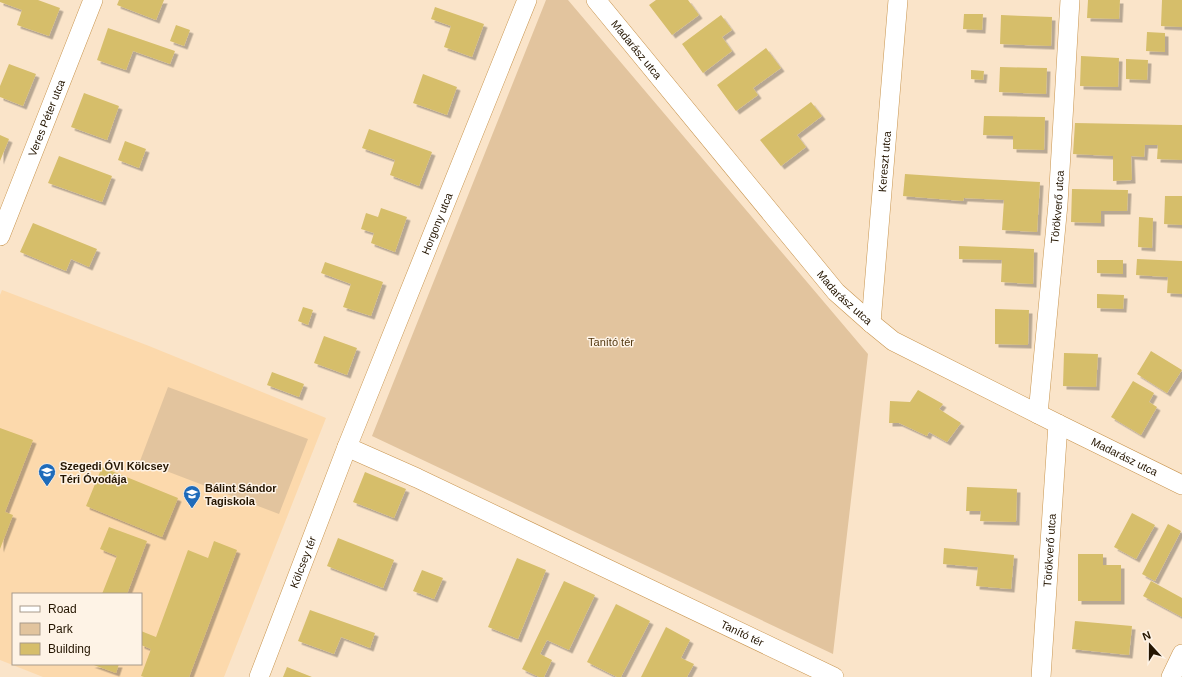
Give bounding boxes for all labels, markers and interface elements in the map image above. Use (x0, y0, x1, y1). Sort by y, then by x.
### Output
street label: Madarász utca (609, 18, 665, 82)
street label: Veres Péter utca (26, 77, 67, 158)
street label: Kereszt utca (876, 130, 893, 193)
street label: Törökverő utca (1048, 169, 1066, 244)
street label: Horgony utca (419, 190, 455, 256)
street label: Madarász utca (815, 268, 875, 328)
park label: Tanító tér (588, 336, 634, 348)
street label: Madarász utca (1089, 435, 1160, 478)
place label: Szegedi ÓVI Kölcsey Téri Óvodája (60, 460, 170, 485)
school or university icon: Szegedi ÓVI Kölcsey Téri Óvodája (37, 462, 57, 487)
place label: Bálint Sándor Tagiskola (205, 482, 277, 507)
school or university icon: Bálint Sándor Tagiskola (182, 484, 202, 509)
street label: Törökverő utca (1041, 512, 1058, 587)
street label: Kölcsey tér (288, 534, 318, 590)
legend (12, 593, 142, 665)
text: Road (48, 602, 77, 616)
street label: Tanító tér (719, 618, 766, 649)
text: Park (48, 622, 74, 636)
north arrow (1130, 625, 1170, 665)
text: N (1141, 629, 1152, 643)
text: Building (48, 642, 91, 656)

